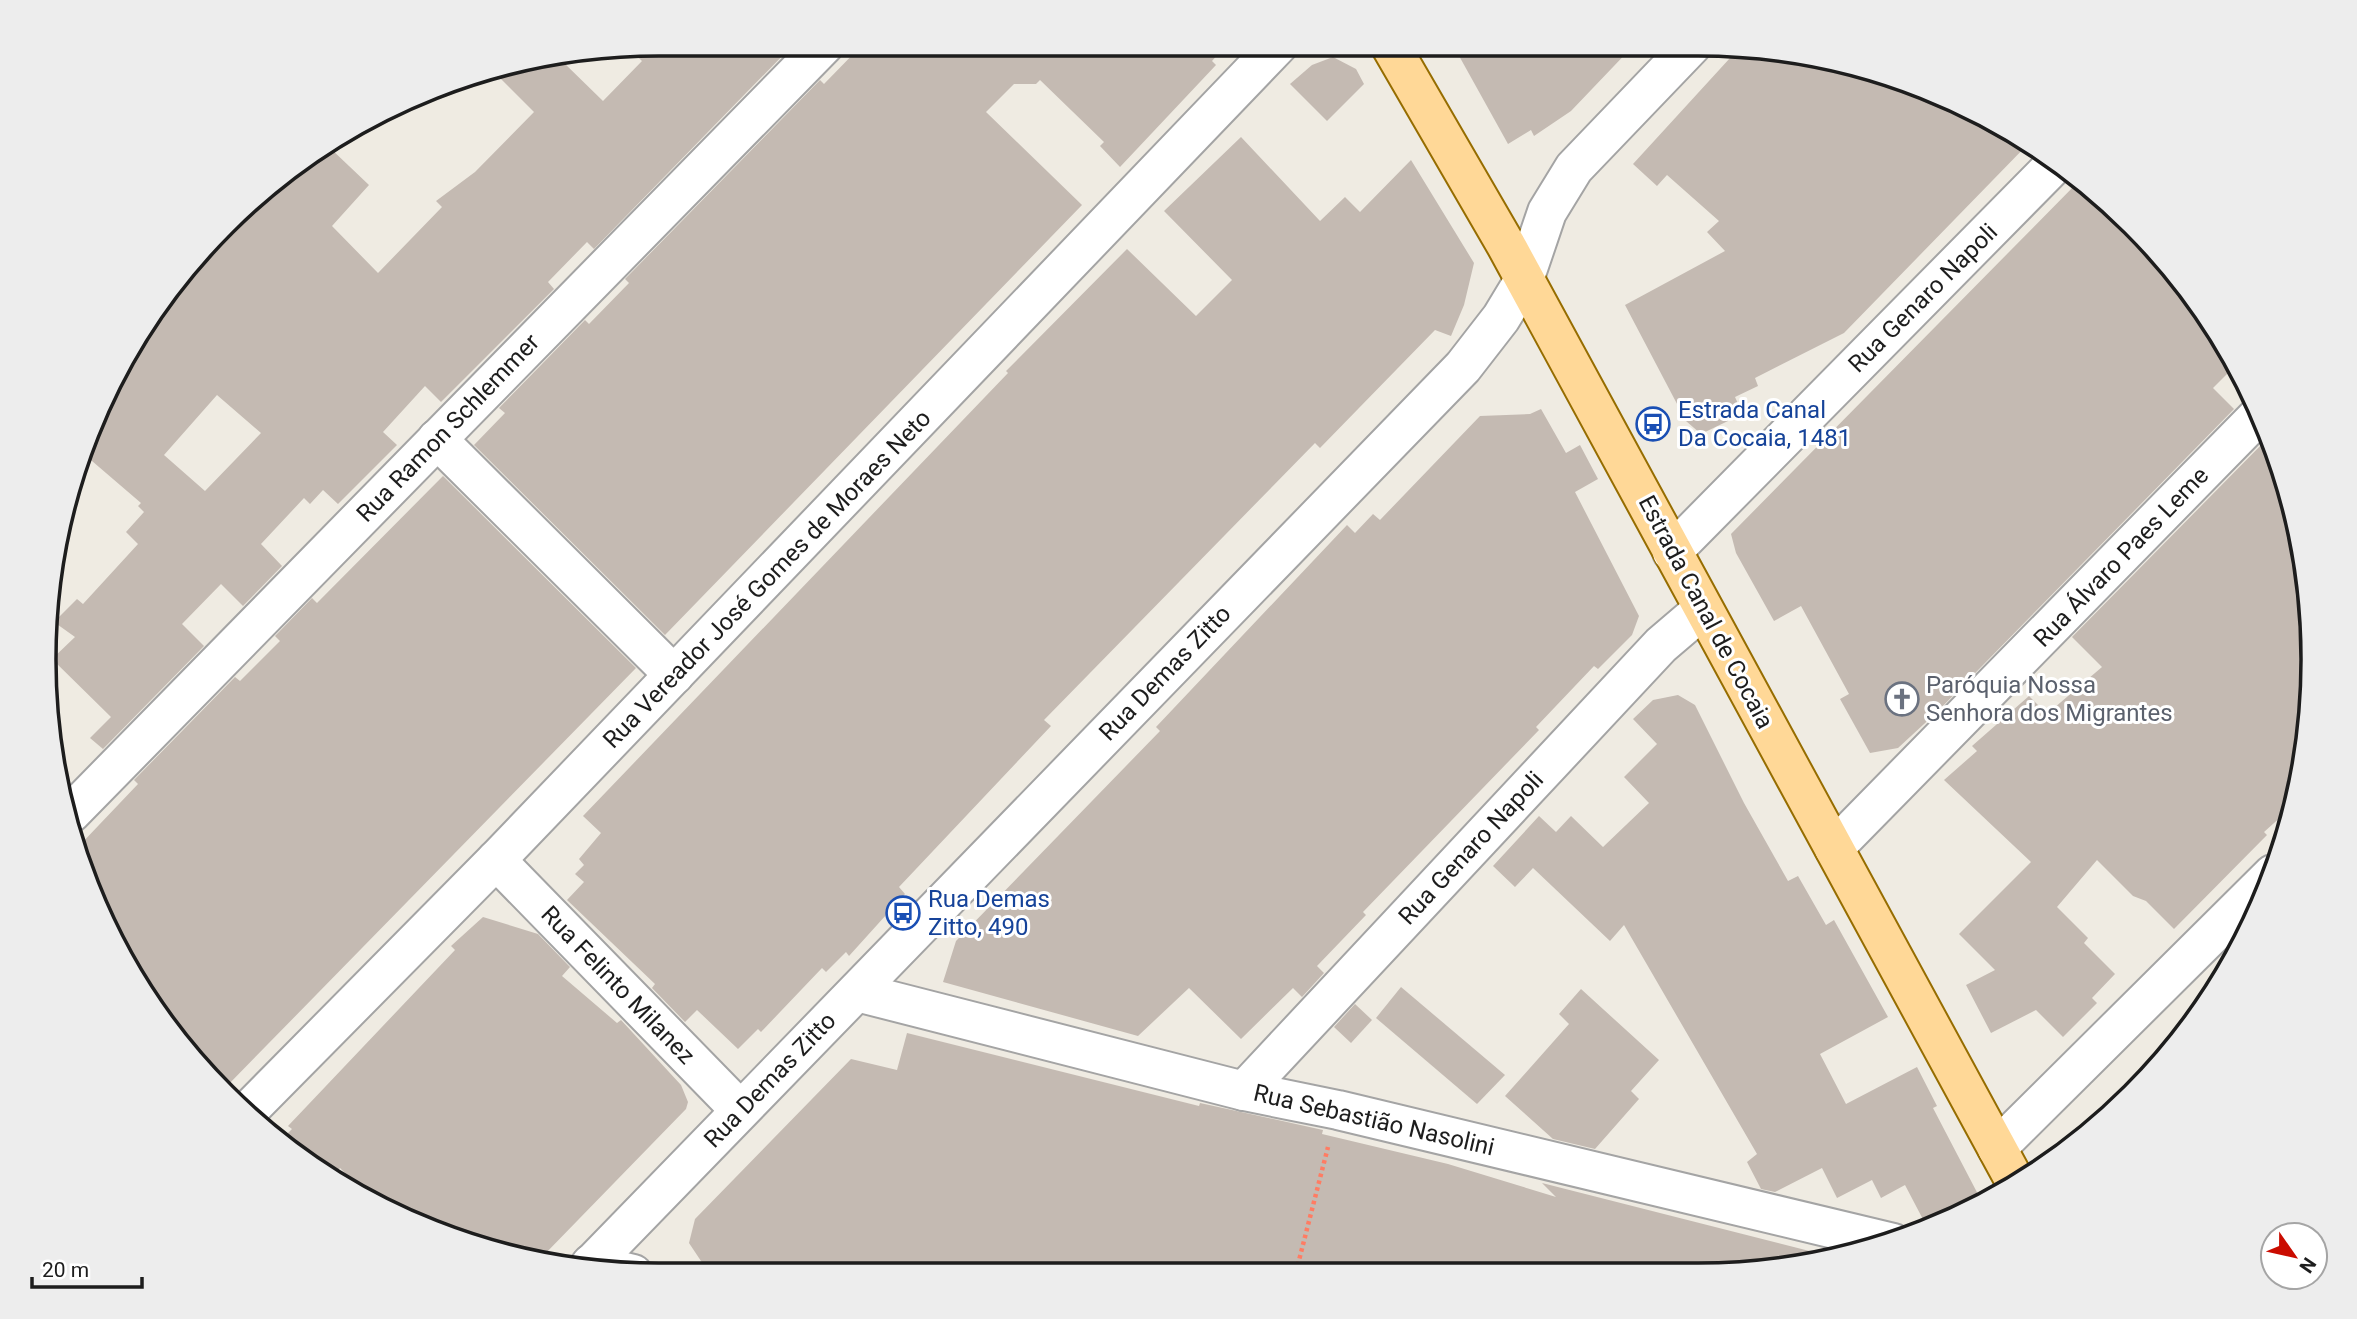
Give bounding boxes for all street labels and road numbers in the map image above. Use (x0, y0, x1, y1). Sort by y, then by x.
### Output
street label: Rua Genaro Napoli (1843, 218, 2003, 378)
street label: Rua Ramon Schlemmer (351, 328, 545, 528)
street label: Rua Vereador José Gomes de Moraes Neto (597, 404, 937, 754)
street label: Rua Álvaro Paes Leme (2028, 461, 2214, 653)
street label: Estrada Canal de Cocaia (1633, 491, 1779, 733)
street label: Rua Demas Zitto (1093, 599, 1237, 747)
street label: Rua Genaro Napoli (1393, 766, 1549, 930)
street label: Rua Felinto Milanez (536, 900, 701, 1070)
street label: Rua Demas Zitto (698, 1006, 842, 1154)
street label: Rua Sebastião Nasolini (1251, 1079, 1497, 1161)

